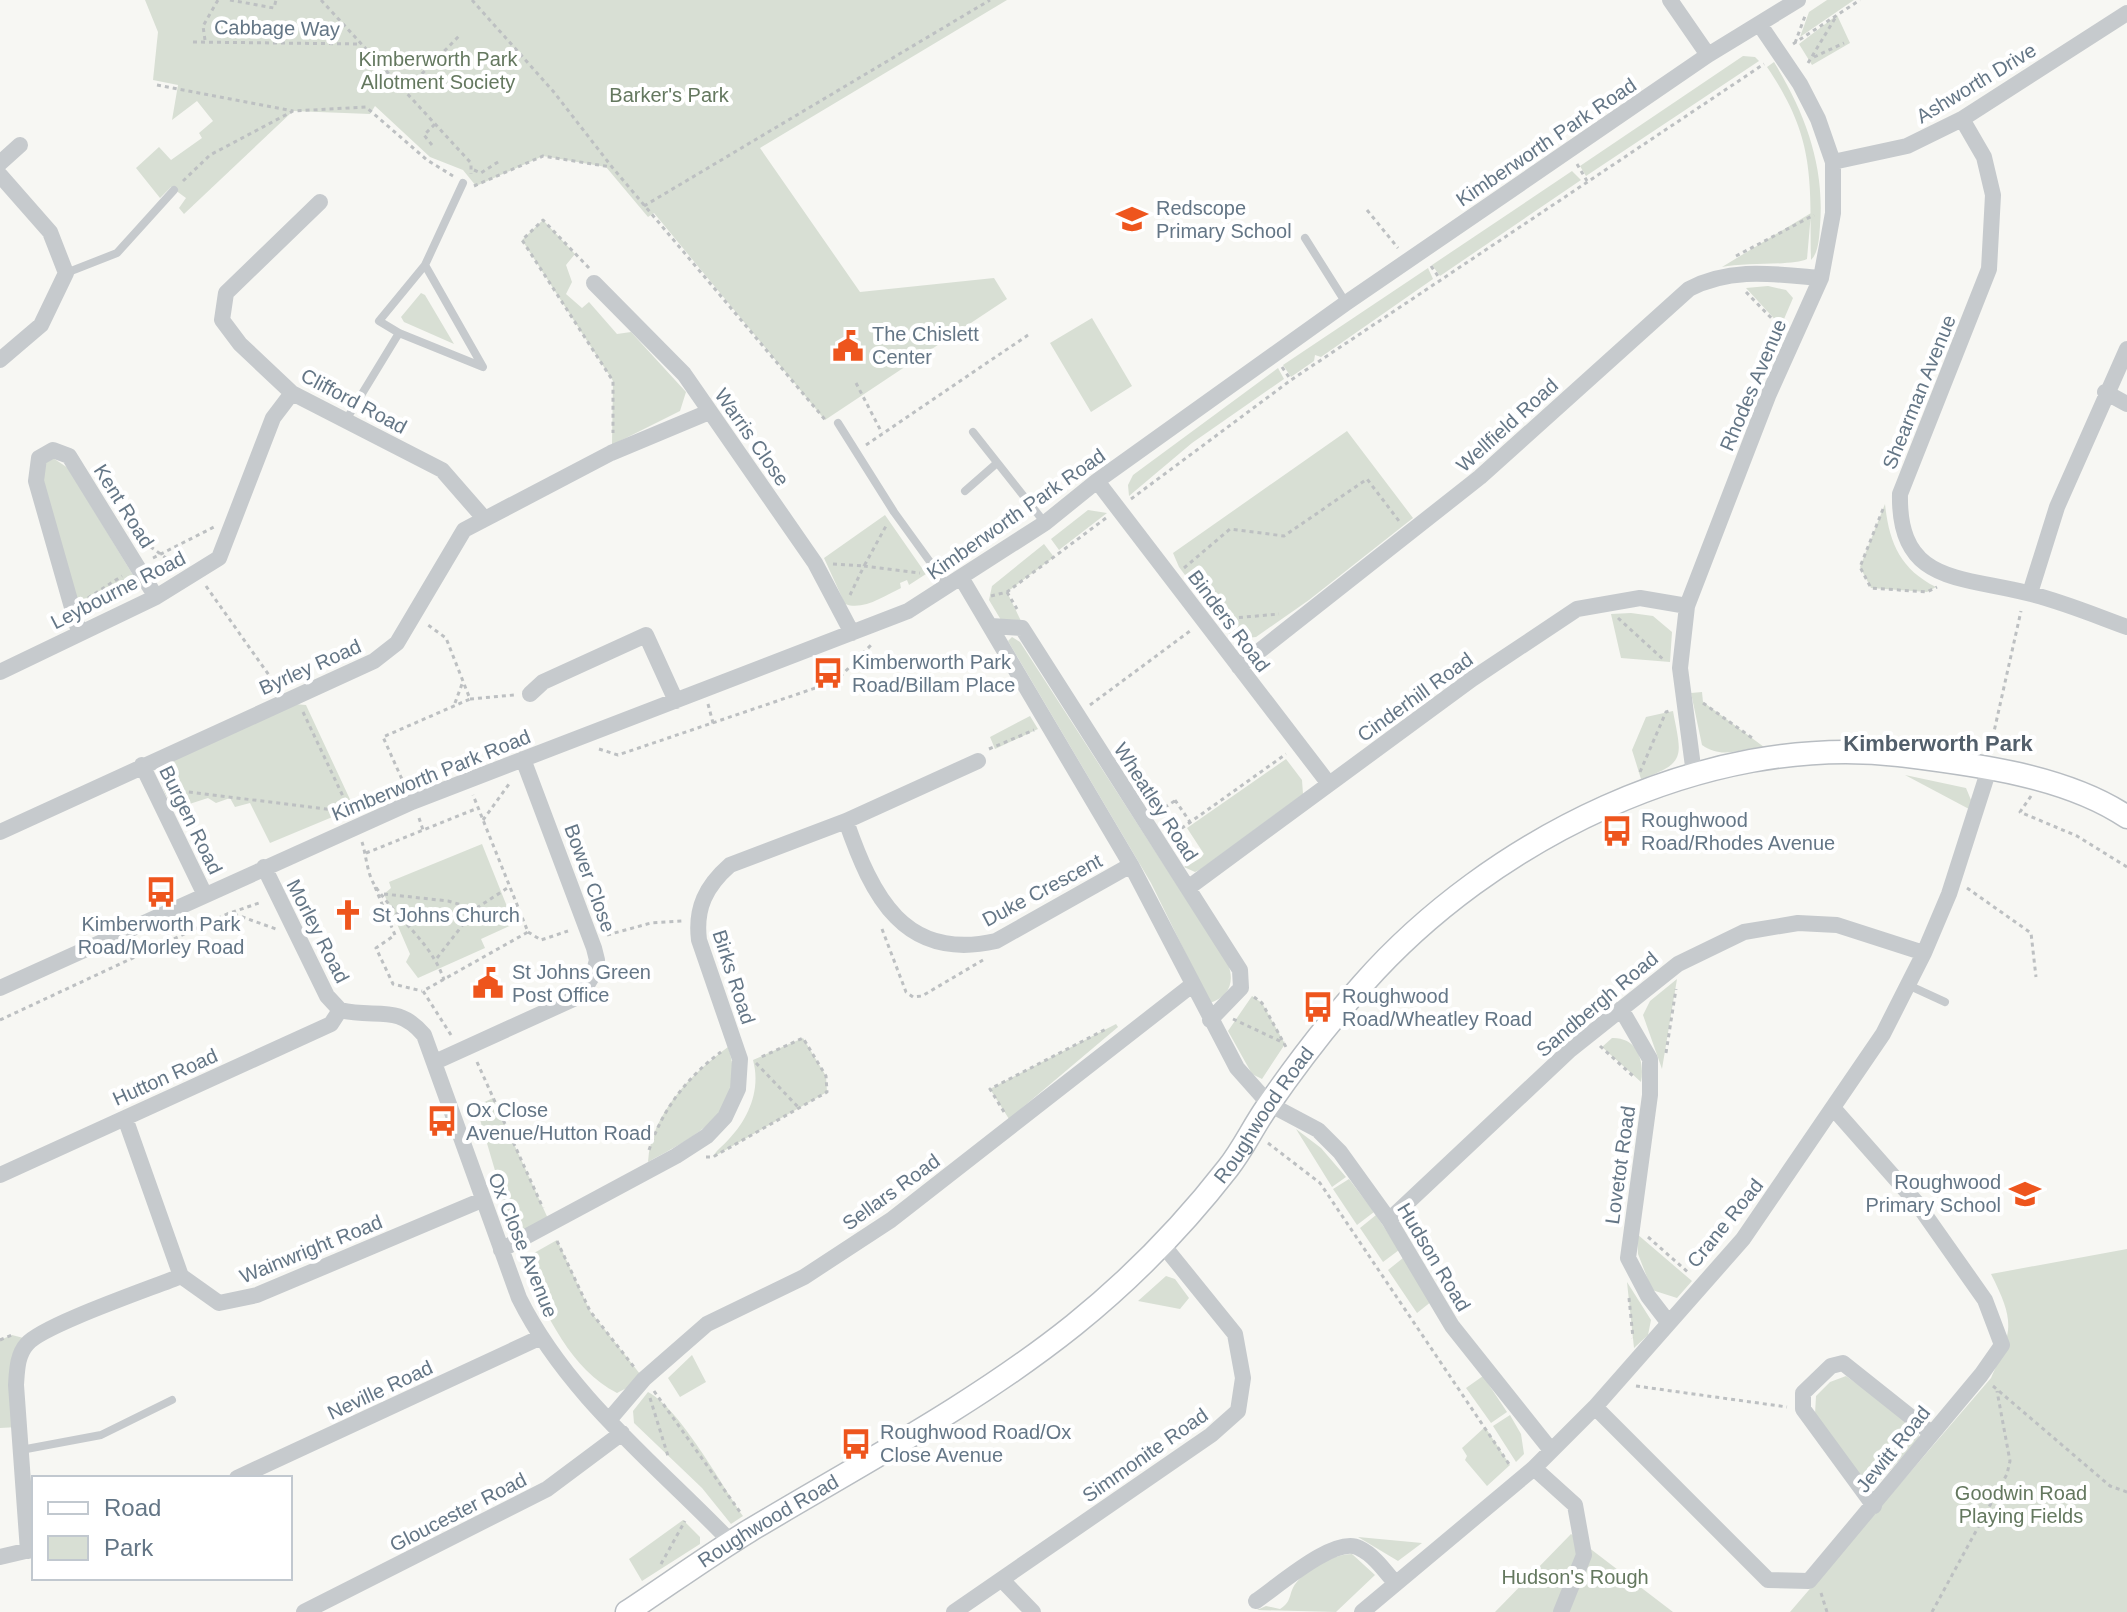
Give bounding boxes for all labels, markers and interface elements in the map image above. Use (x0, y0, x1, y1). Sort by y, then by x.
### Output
street label: Cabbage Way (214, 16, 340, 40)
street label: Ashworth Drive (1912, 39, 2040, 127)
park label: Kimberworth Park Allotment Society (359, 48, 518, 93)
street label: Kimberworth Park Road (1452, 74, 1640, 210)
park label: Barker's Park (609, 84, 730, 106)
place label: Redscope Primary School (1156, 197, 1292, 242)
school or university icon: Redscope Primary School (1115, 202, 1149, 236)
street label: Shearman Avenue (1878, 312, 1960, 472)
street label: Rhodes Avenue (1715, 316, 1791, 454)
place label: The Chislett Center (872, 323, 979, 368)
public building icon: The Chislett Center (831, 329, 865, 363)
street label: Clifford Road (297, 364, 411, 438)
street label: Wellfield Road (1452, 374, 1562, 476)
street label: Warris Close (710, 384, 794, 490)
street label: Kimberworth Park Road (923, 444, 1109, 584)
street label: Kent Road (90, 460, 158, 552)
street label: Leybourne Road (47, 547, 189, 633)
street label: Binders Road (1184, 566, 1274, 676)
street label: Byrley Road (256, 635, 364, 699)
street label: Cinderhill Road (1353, 648, 1477, 746)
place label: Kimberworth Park Road/Billam Place (852, 651, 1015, 696)
bus stop icon: Kimberworth Park Road/Billam Place (811, 656, 845, 690)
street label: Kimberworth Park Road (328, 725, 534, 825)
district label: Kimberworth Park (1843, 731, 2034, 756)
street label: Wheatley Road (1110, 739, 1202, 865)
street label: Burgen Road (155, 762, 227, 878)
place label: Roughwood Road/Rhodes Avenue (1641, 809, 1835, 854)
bus stop icon: Roughwood Road/Rhodes Avenue (1600, 814, 1634, 848)
street label: Bower Close (560, 821, 620, 935)
street label: Duke Crescent (978, 849, 1106, 931)
bus stop icon: Kimberworth Park Road/Morley Road (144, 875, 178, 909)
street label: Morley Road (282, 875, 354, 987)
church icon: St Johns Church (331, 898, 365, 932)
place label: St Johns Church (372, 904, 520, 926)
place label: Kimberworth Park Road/Morley Road (78, 913, 244, 958)
street label: Birks Road (708, 927, 760, 1027)
street label: Sandbergh Road (1532, 947, 1662, 1061)
place label: St Johns Green Post Office (512, 961, 651, 1006)
public building icon: St Johns Green Post Office (471, 966, 505, 1000)
place label: Roughwood Road/Wheatley Road (1342, 985, 1532, 1030)
bus stop icon: Roughwood Road/Wheatley Road (1301, 990, 1335, 1024)
street label: Roughwood Road (1209, 1042, 1318, 1187)
street label: Hutton Road (109, 1044, 221, 1110)
place label: Ox Close Avenue/Hutton Road (466, 1099, 651, 1144)
bus stop icon: Ox Close Avenue/Hutton Road (425, 1104, 459, 1138)
street label: Lovetot Road (1601, 1105, 1639, 1225)
street label: Sellars Road (838, 1149, 944, 1235)
street label: Ox Close Avenue (484, 1169, 562, 1321)
place label: Roughwood Primary School (1865, 1171, 2001, 1216)
street label: Crane Road (1683, 1174, 1767, 1272)
school or university icon: Roughwood Primary School (2008, 1177, 2042, 1211)
street label: Hudson Road (1393, 1199, 1475, 1315)
street label: Wainwright Road (237, 1210, 385, 1288)
street label: Neville Road (324, 1356, 436, 1424)
street label: Jewitt Road (1852, 1401, 1934, 1497)
street label: Simmonite Road (1078, 1404, 1212, 1506)
place label: Roughwood Road/Ox Close Avenue (880, 1421, 1071, 1466)
bus stop icon: Roughwood Road/Ox Close Avenue (839, 1427, 873, 1461)
street label: Gloucester Road (386, 1468, 530, 1556)
street label: Roughwood Road (694, 1470, 842, 1572)
legend (32, 1476, 292, 1580)
park label: Goodwin Road Playing Fields (1955, 1482, 2087, 1527)
text: Road (104, 1494, 161, 1521)
text: Park (104, 1534, 154, 1561)
park label: Hudson's Rough (1501, 1566, 1649, 1588)

